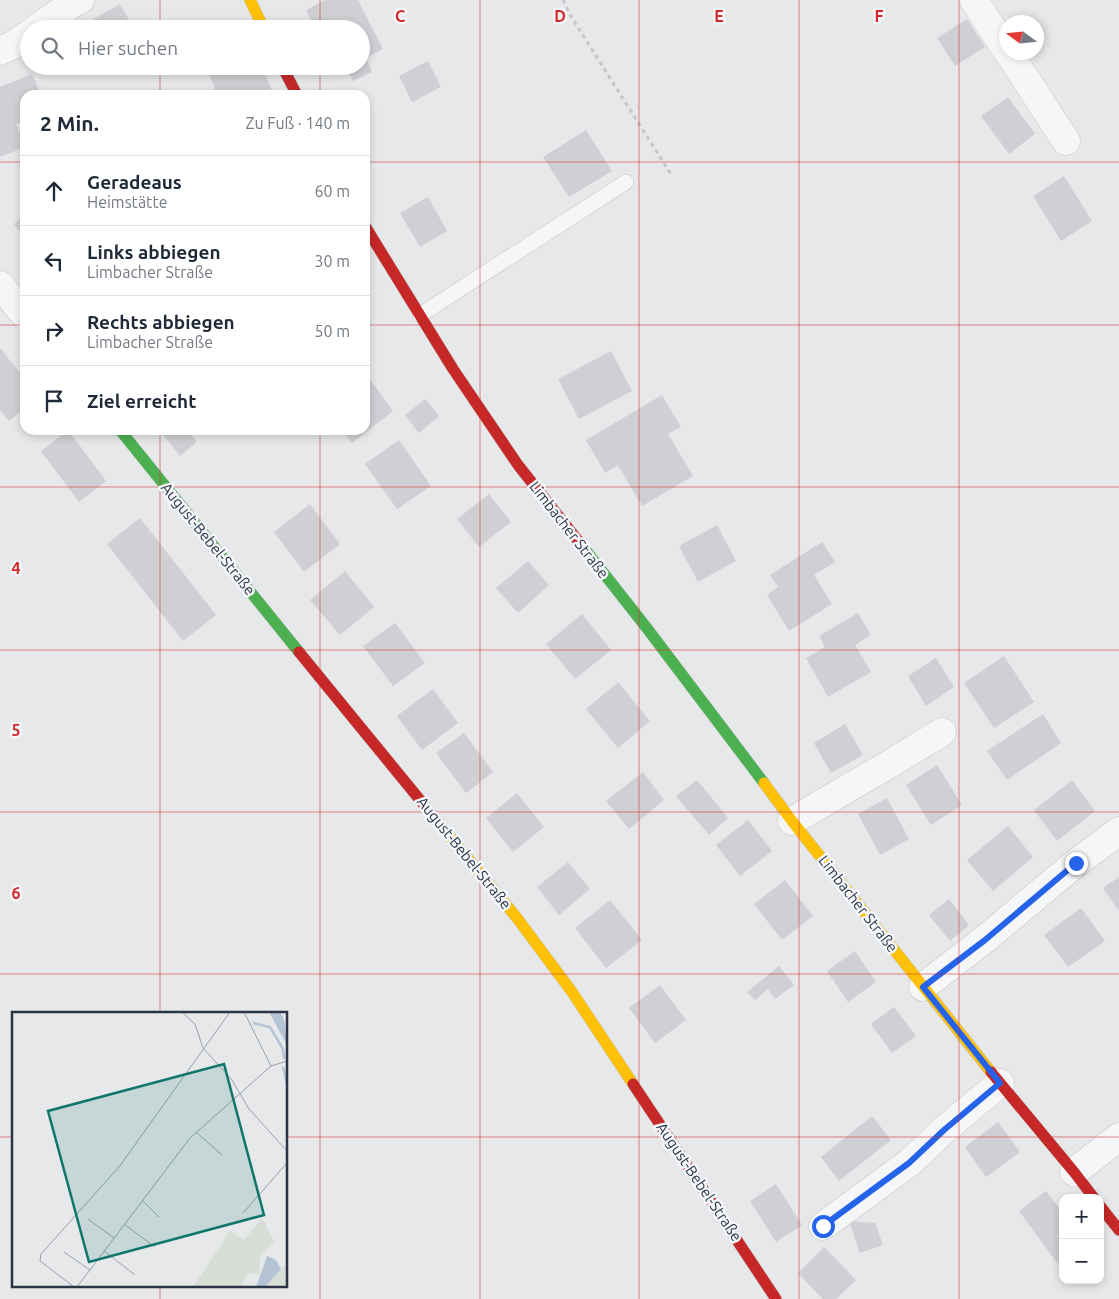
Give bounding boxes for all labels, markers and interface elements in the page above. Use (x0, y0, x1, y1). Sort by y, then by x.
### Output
text: C (395, 7, 405, 25)
text: D (554, 7, 566, 25)
text: E (714, 7, 724, 25)
text: F (875, 7, 884, 25)
north arrow (999, 15, 1044, 60)
search box (20, 20, 370, 75)
icon: search (38, 34, 66, 62)
text: Hier suchen (78, 37, 178, 59)
text: 2 Min. (40, 111, 99, 135)
text: Zu Fuß · 140 m (245, 114, 350, 132)
text: Geradeaus (87, 171, 182, 193)
icon: ahead (40, 177, 68, 205)
text: 60 m (314, 182, 350, 200)
text: Heimstätte (87, 193, 167, 211)
text: Links abbiegen (87, 241, 221, 263)
icon: left (40, 247, 68, 275)
text: 30 m (314, 252, 350, 270)
text: Limbacher Straße (87, 263, 213, 281)
text: Rechts abbiegen (87, 311, 235, 333)
icon: right (40, 317, 68, 345)
text: 50 m (314, 322, 350, 340)
text: Limbacher Straße (87, 333, 213, 351)
icon: arrive (40, 387, 68, 415)
text: Ziel erreicht (87, 390, 196, 412)
street label: Limbacher Straße (526, 478, 612, 581)
street label: August-Bebel-Straße (158, 479, 259, 598)
text: 4 (11, 559, 21, 577)
text: 5 (11, 721, 21, 739)
street label: August-Bebel-Straße (414, 793, 515, 912)
street label: Limbacher Straße (815, 852, 901, 955)
route end (1065, 852, 1088, 875)
text: 6 (11, 884, 21, 902)
inset map (12, 1012, 288, 1286)
street label: August-Bebel-Straße (653, 1119, 745, 1244)
map controls (1059, 1194, 1104, 1284)
button: + (1059, 1194, 1104, 1239)
route start (812, 1215, 835, 1238)
button: − (1059, 1239, 1104, 1284)

